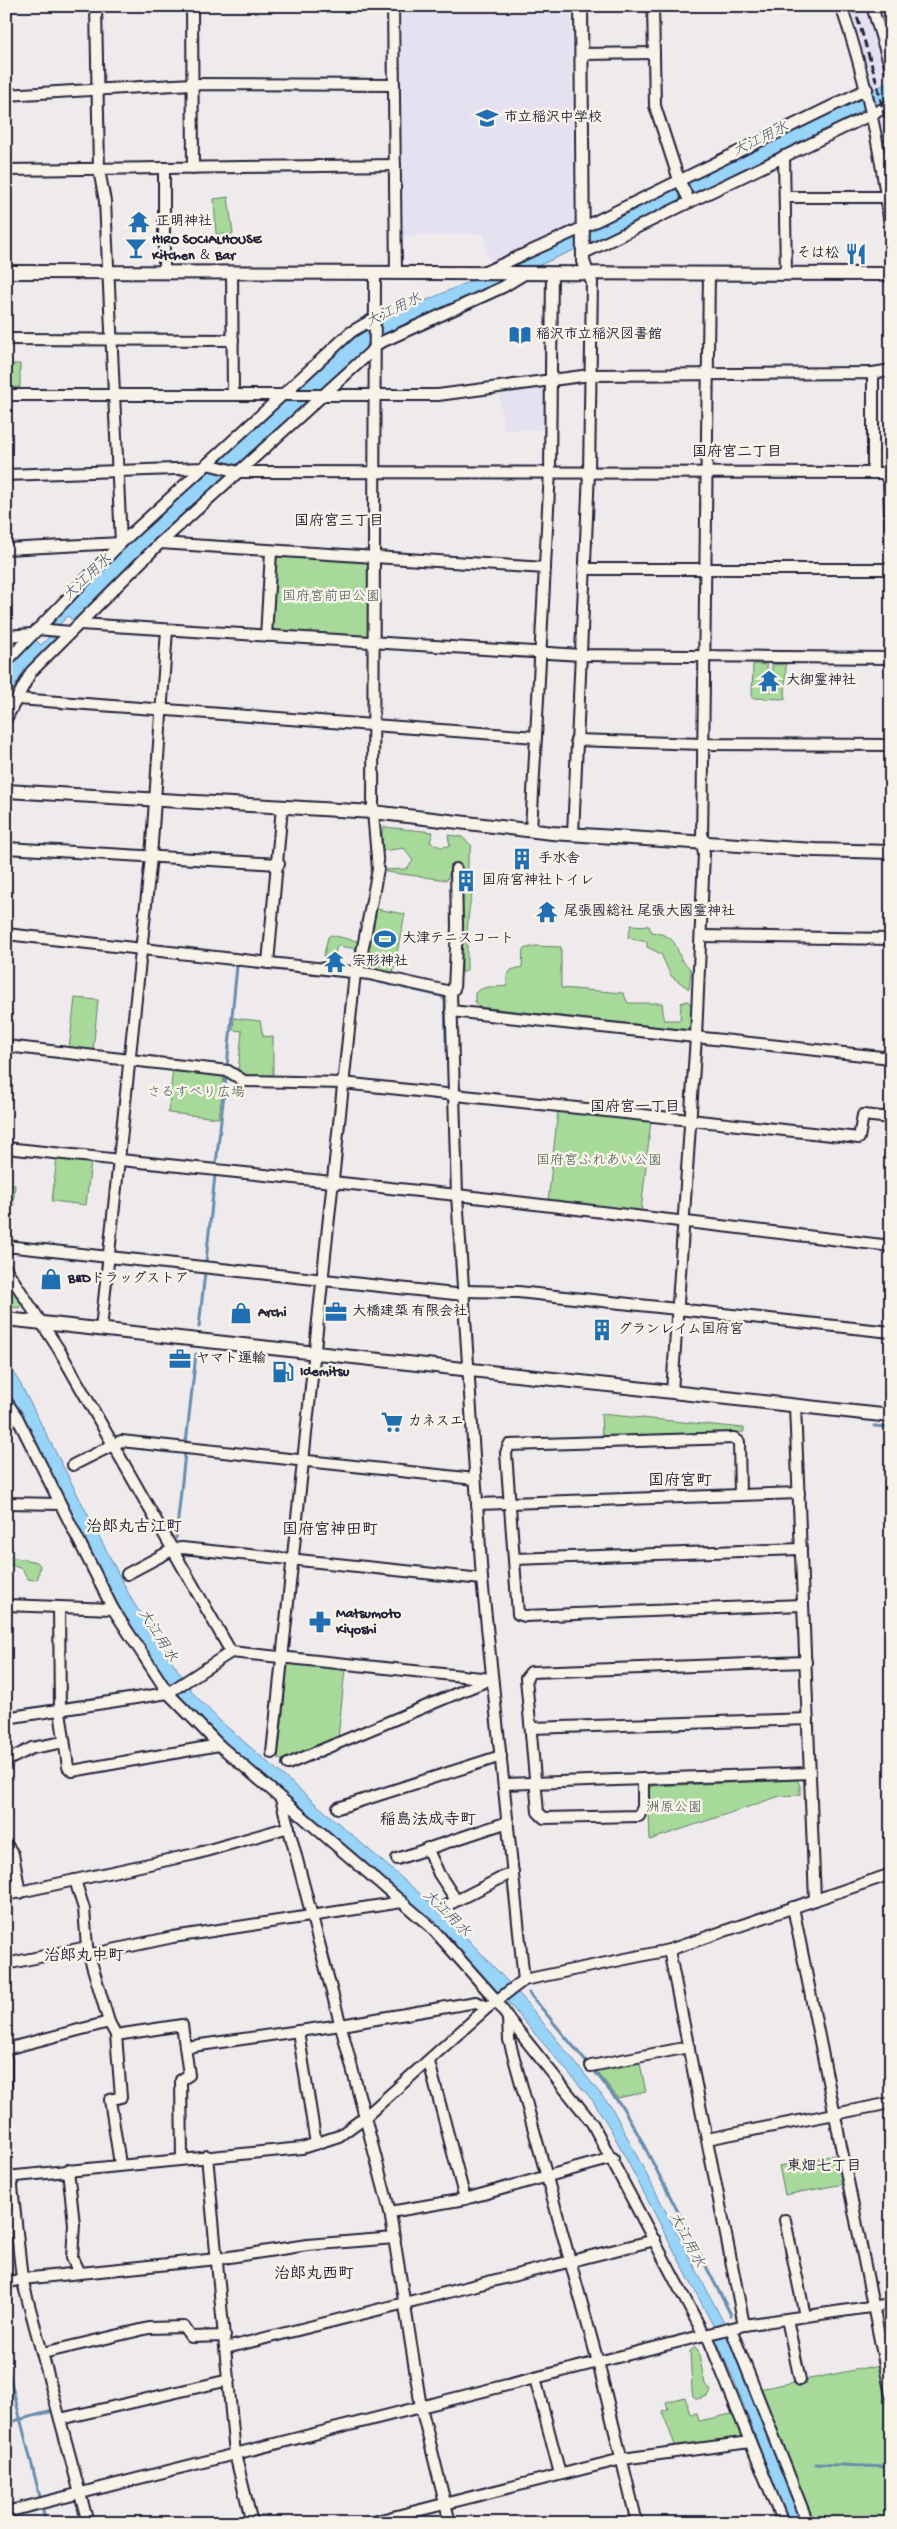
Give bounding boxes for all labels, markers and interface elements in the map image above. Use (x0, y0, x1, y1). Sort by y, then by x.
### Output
school or university icon: 市立稲沢中学校 (474, 105, 500, 131)
place label: 市立稲沢中学校 (504, 110, 602, 127)
water label: 大江用水 (730, 119, 792, 161)
temple icon: 正明神社 (126, 209, 152, 235)
place label: 正明神社 (156, 213, 212, 231)
place label: HIRO SOCIALHOUSE Kitchen ＆ Bar (151, 232, 263, 265)
bar icon: HIRO SOCIALHOUSE Kitchen ＆ Bar (123, 235, 149, 261)
restaurant icon: そは松 (843, 241, 869, 267)
place label: そは松 (797, 246, 839, 263)
water label: 大江用水 (363, 290, 425, 332)
library icon: 稲沢市立稲沢図書館 (507, 322, 533, 348)
place label: 稲沢市立稲沢図書館 (536, 326, 662, 344)
district label: 国府宮二丁目 (692, 443, 782, 462)
district label: 国府宮三丁目 (294, 512, 384, 531)
water label: 大江用水 (60, 551, 116, 605)
park label: 国府宮前田公園 (282, 589, 380, 606)
temple icon: 大御霊神社 (756, 668, 782, 694)
place label: 大御霊神社 (786, 672, 856, 690)
building icon: 手水舎 (509, 846, 535, 872)
place label: 手水舎 (538, 851, 580, 868)
building icon: 国府宮神社トイレ (453, 868, 479, 894)
place label: 国府宮神社トイレ (482, 872, 594, 890)
temple icon: 尾張國総社 尾張大國霊神社 (534, 899, 560, 925)
place label: 尾張國総社 尾張大國霊神社 (564, 903, 735, 921)
sports icon: 大津テニスコート (372, 926, 398, 952)
place label: 大津テニスコート (402, 930, 514, 948)
temple icon: 宗形神社 (322, 949, 348, 975)
place label: 宗形神社 (352, 953, 408, 971)
park label: さるすべり広場 (147, 1085, 245, 1102)
district label: 国府宮一丁目 (590, 1098, 680, 1117)
park label: 国府宮ふれあい公園 (536, 1153, 662, 1170)
shop icon: B&Dドラッグストア (38, 1266, 64, 1292)
place label: B&Dドラッグストア (67, 1271, 189, 1288)
office icon: 大橋建築 有限会社 (323, 1299, 349, 1325)
shop icon: Archi (228, 1300, 254, 1326)
place label: 大橋建築 有限会社 (352, 1303, 467, 1321)
place label: Archi (257, 1305, 287, 1322)
building icon: グランレイム国府宮 (589, 1317, 615, 1343)
place label: グランレイム国府宮 (618, 1321, 743, 1339)
office icon: ヤマト運輸 (167, 1346, 193, 1372)
place label: ヤマト運輸 (196, 1350, 266, 1368)
fuel station icon: Idemitsu (270, 1359, 296, 1385)
place label: Idemitsu (300, 1364, 350, 1381)
supermarket icon: カネスエ (379, 1409, 405, 1435)
place label: カネスエ (408, 1414, 463, 1431)
district label: 国府宮町 (648, 1471, 712, 1492)
district label: 治郎丸古江町 (86, 1517, 182, 1538)
district label: 国府宮神田町 (282, 1520, 378, 1541)
water label: 大江用水 (133, 1606, 181, 1666)
place label: Matsumoto Kiyoshi (335, 1606, 402, 1639)
pharmacy icon: Matsumoto Kiyoshi (307, 1609, 333, 1635)
park label: 洲原公園 (646, 1800, 702, 1817)
district label: 稲島法成寺町 (380, 1810, 476, 1831)
water label: 大江用水 (418, 1886, 474, 1942)
district label: 治郎丸中町 (44, 1946, 124, 1967)
district label: 東畑七丁目 (786, 2157, 862, 2176)
water label: 大江用水 (664, 2209, 708, 2271)
district label: 治郎丸西町 (274, 2265, 354, 2285)

